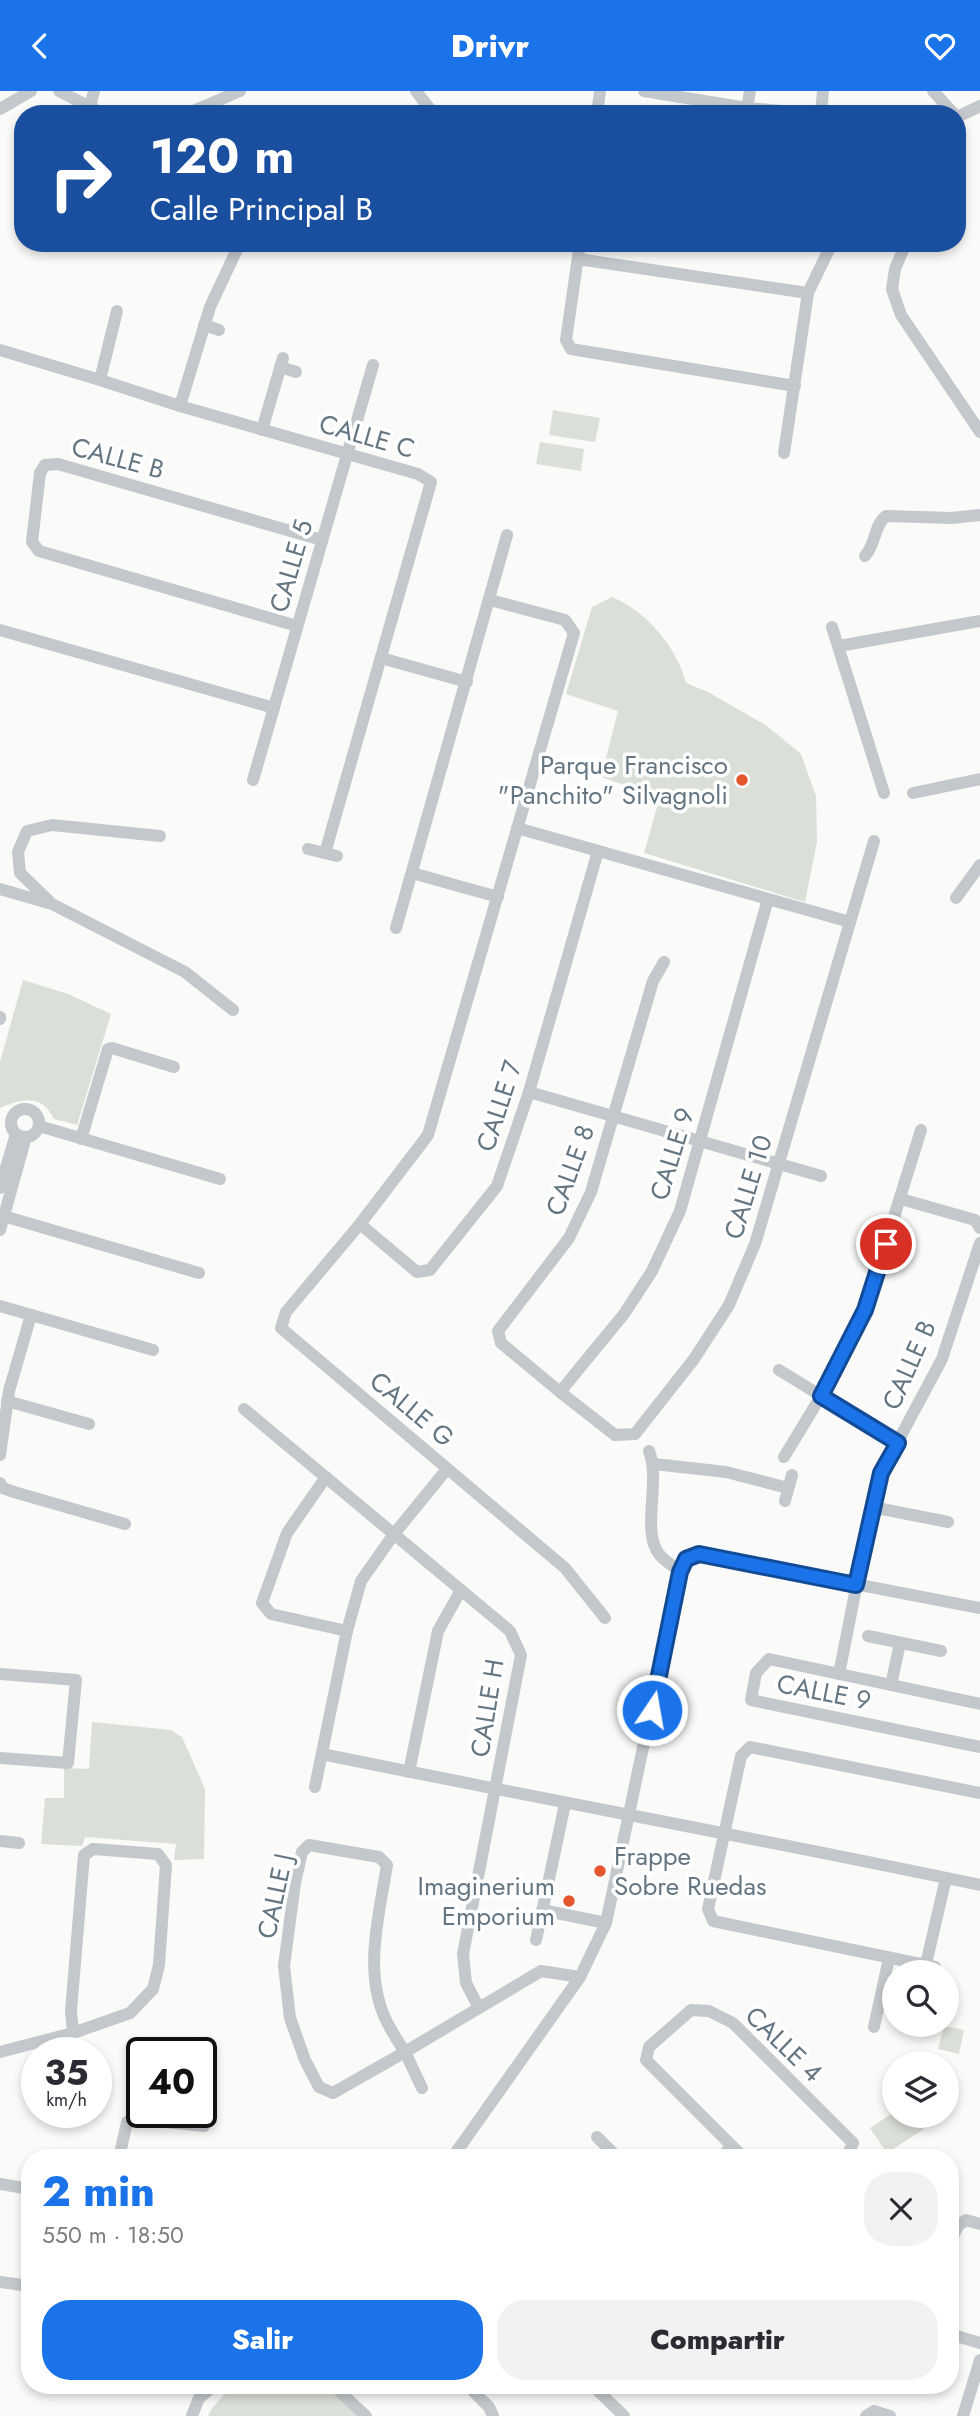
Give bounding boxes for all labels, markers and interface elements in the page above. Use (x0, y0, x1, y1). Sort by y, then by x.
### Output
text: Drivr (451, 23, 529, 69)
icon: back (21, 27, 59, 65)
icon: heart (921, 27, 959, 65)
text: 120 m (150, 121, 294, 191)
icon: right (35, 133, 126, 224)
text: Calle Principal B (150, 186, 373, 232)
street label: CALLE C (315, 404, 419, 468)
street label: CALLE B (67, 427, 169, 489)
street label: CALLE 5 (260, 515, 322, 617)
place label: Parque Francisco "Panchito" Silvagnoli (498, 746, 728, 814)
marker: Parque Francisco "Panchito" Silvagnoli (734, 772, 750, 788)
street label: CALLE 7 (466, 1055, 532, 1156)
street label: CALLE 9 (640, 1103, 704, 1205)
street label: CALLE 8 (536, 1119, 604, 1221)
street label: CALLE 10 (714, 1130, 782, 1244)
pin (856, 1214, 916, 1274)
icon: arrive (867, 1225, 905, 1263)
street label: CALLE B (872, 1314, 946, 1416)
street label: CALLE G (361, 1362, 463, 1456)
street label: CALLE H (461, 1656, 513, 1760)
street label: CALLE 9 (774, 1664, 874, 1720)
position arrow (615, 1673, 689, 1747)
place label: Frappe Sobre Ruedas (614, 1837, 766, 1905)
street label: CALLE J (247, 1850, 303, 1942)
marker: Frappe Sobre Ruedas (592, 1863, 608, 1879)
place label: Imaginerium Emporium (418, 1867, 555, 1935)
marker: Imaginerium Emporium (561, 1893, 577, 1909)
map controls (882, 1960, 959, 2128)
button: search (882, 1960, 959, 2037)
street label: CALLE 4 (737, 1997, 831, 2091)
speed limit sign: 40 (126, 2037, 217, 2128)
text: 35 (44, 2048, 89, 2098)
button: layers (882, 2051, 959, 2128)
text: km/h (46, 2087, 87, 2113)
text: 2 min (42, 2161, 155, 2222)
button: close (864, 2172, 938, 2246)
text: 550 m · 18:50 (42, 2218, 184, 2252)
button: Salir (42, 2300, 483, 2380)
button: Compartir (497, 2300, 938, 2380)

